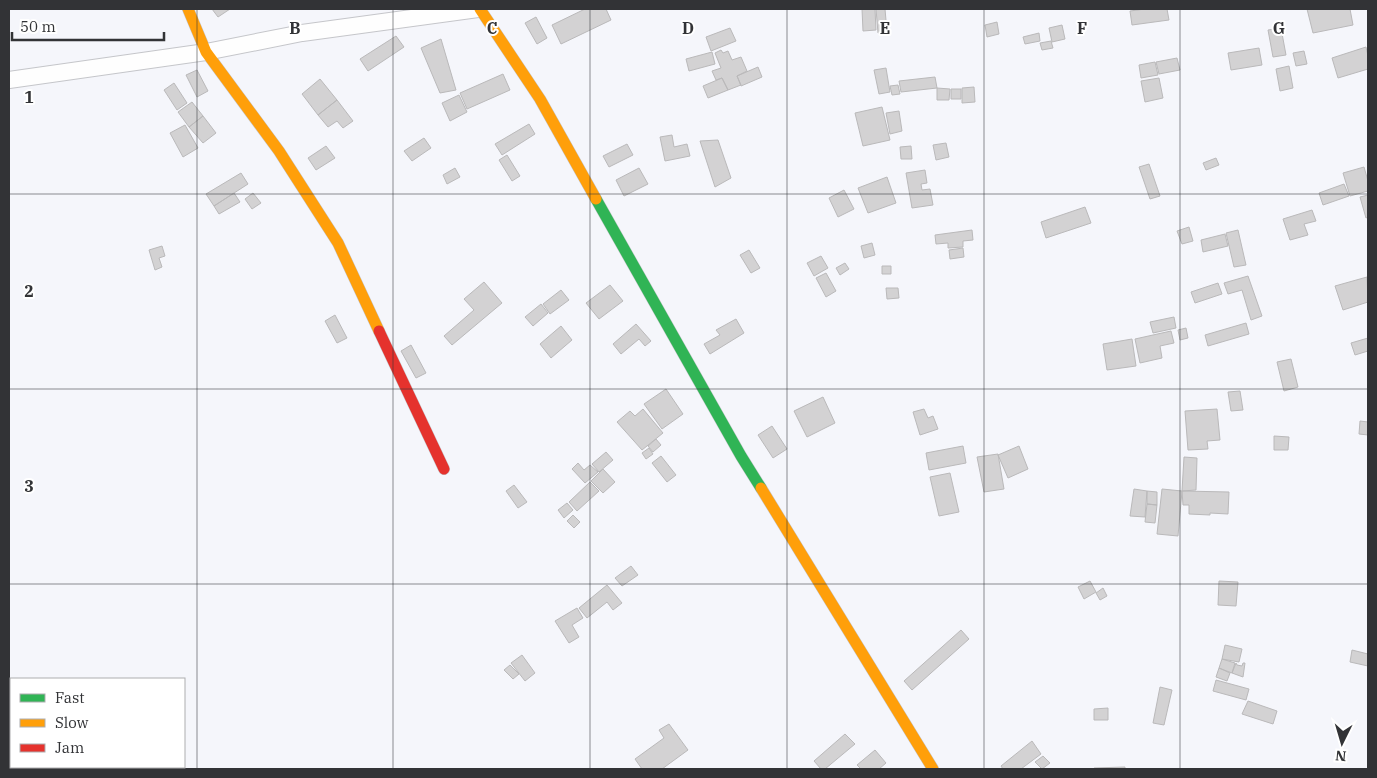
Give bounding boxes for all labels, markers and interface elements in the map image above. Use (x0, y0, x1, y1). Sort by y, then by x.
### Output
scale bar (12, 10, 165, 42)
text: 50 m (20, 17, 56, 36)
text: B (289, 18, 301, 38)
text: C (487, 18, 497, 38)
text: D (682, 18, 694, 38)
text: E (880, 18, 890, 38)
text: F (1077, 18, 1087, 38)
text: G (1273, 18, 1285, 38)
text: 1 (24, 87, 34, 107)
text: 2 (24, 281, 34, 301)
text: 3 (24, 476, 34, 496)
legend (10, 678, 185, 768)
text: Fast (55, 688, 85, 707)
text: Slow (55, 713, 89, 732)
north arrow (1317, 718, 1367, 768)
text: Jam (55, 738, 84, 757)
text: N (1335, 747, 1347, 765)

